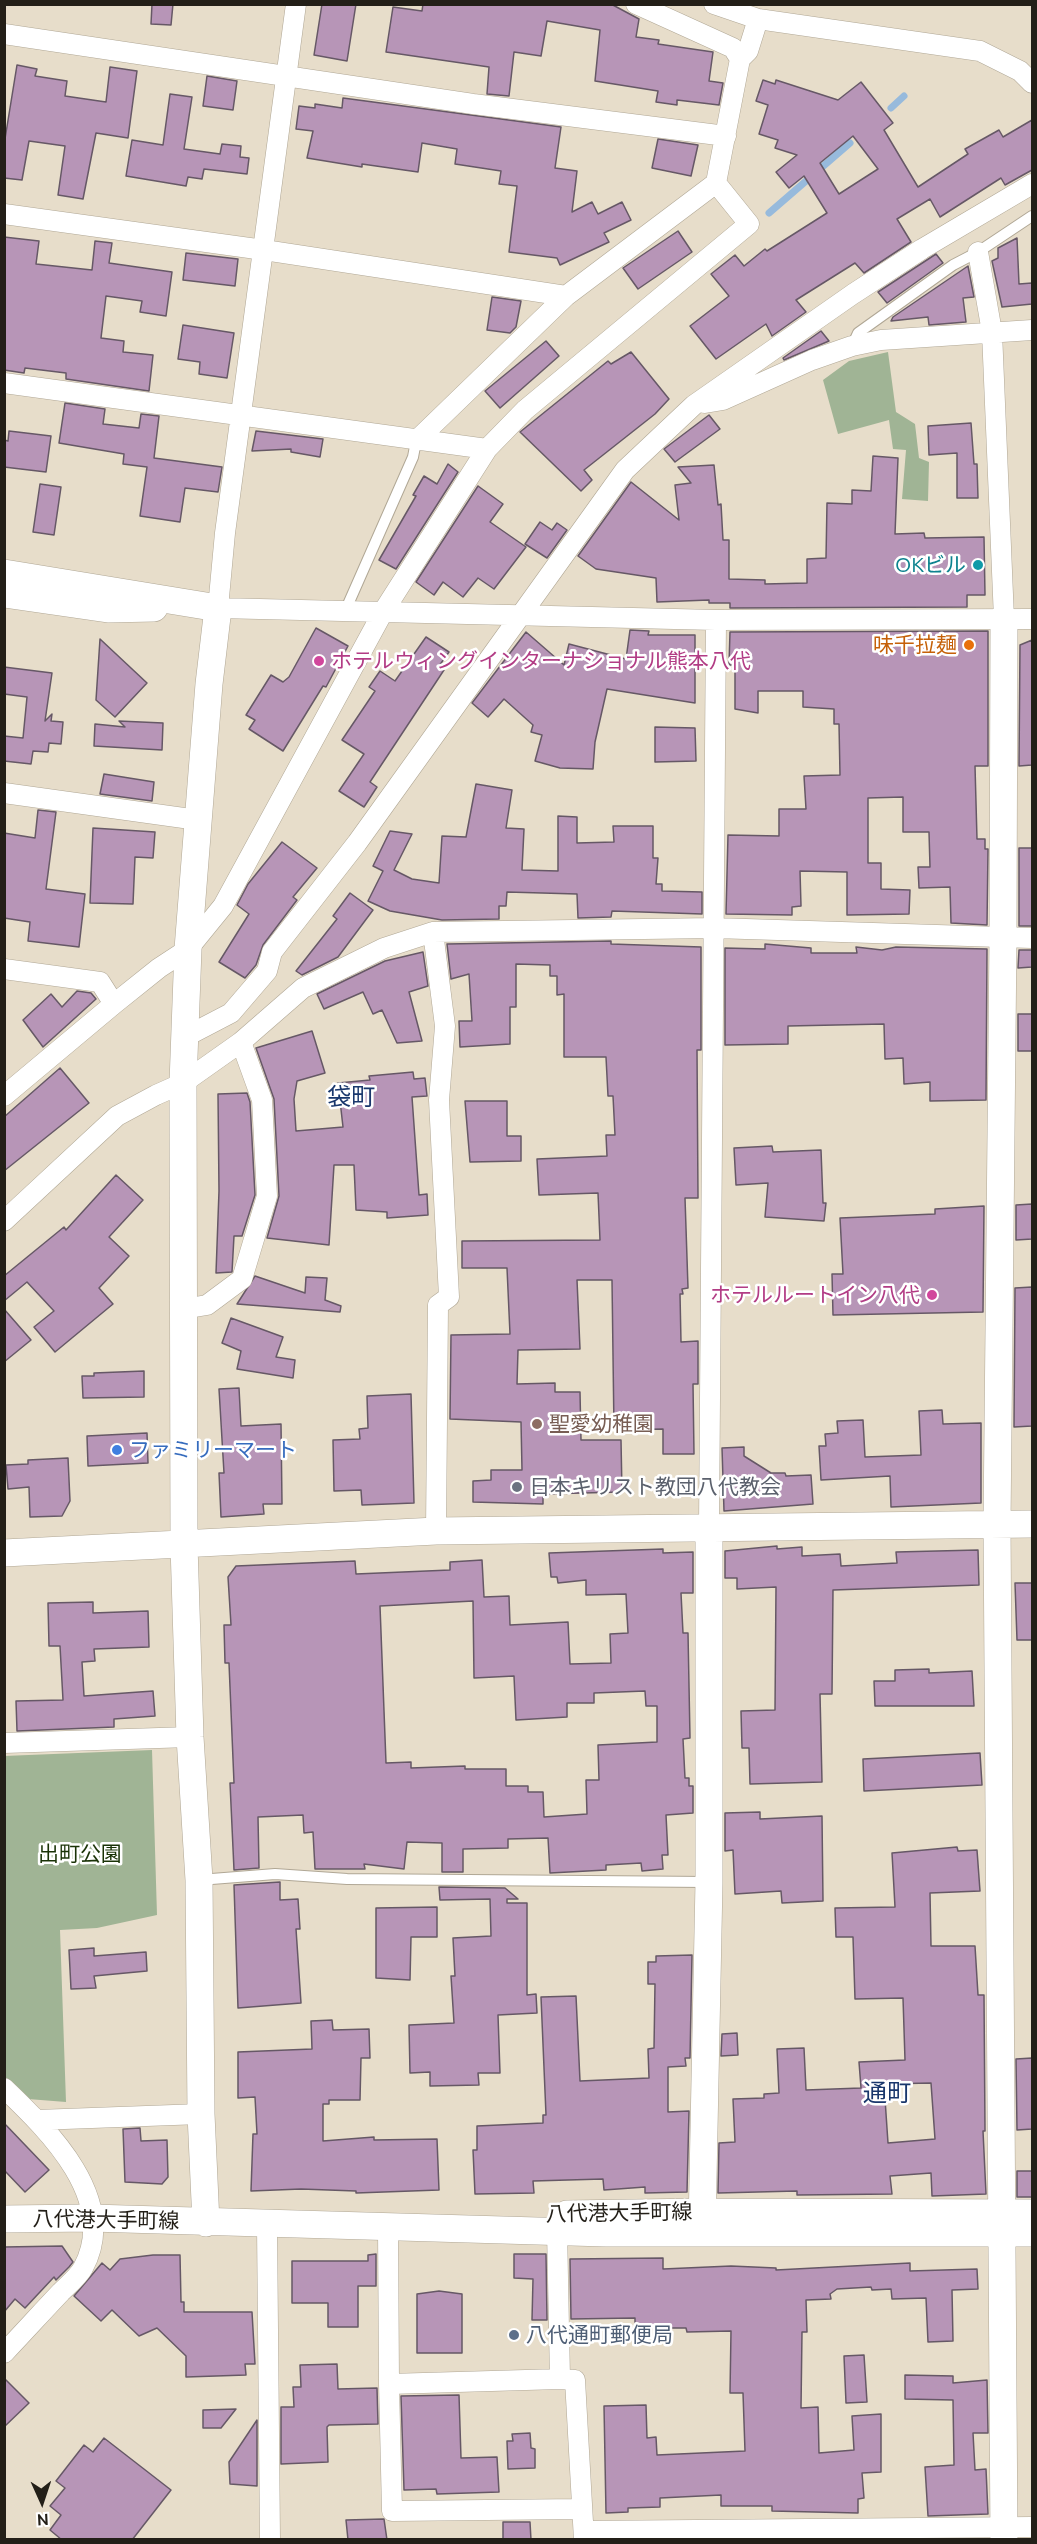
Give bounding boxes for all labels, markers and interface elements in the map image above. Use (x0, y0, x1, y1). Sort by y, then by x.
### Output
place label: OKビル (895, 552, 966, 578)
marker: OKビル (971, 558, 985, 572)
place label: 味千拉麺 (873, 632, 957, 658)
marker: 味千拉麺 (962, 638, 976, 652)
place label: ホテルウィングインターナショナル熊本八代 (331, 648, 751, 674)
marker: ホテルウィングインターナショナル熊本八代 (312, 654, 326, 668)
district label: 袋町 (327, 1083, 375, 1111)
place label: ホテルルートイン八代 (710, 1282, 920, 1308)
marker: ホテルルートイン八代 (925, 1288, 939, 1302)
place label: 聖愛幼稚園 (549, 1411, 654, 1437)
marker: 聖愛幼稚園 (530, 1417, 544, 1431)
place label: ファミリーマート (129, 1437, 297, 1463)
marker: ファミリーマート (110, 1443, 124, 1457)
place label: 日本キリスト教団八代教会 (529, 1474, 781, 1500)
marker: 日本キリスト教団八代教会 (510, 1480, 524, 1494)
park label: 出町公園 (38, 1841, 122, 1867)
district label: 通町 (863, 2079, 911, 2107)
street label: 八代港大手町線 (545, 2199, 693, 2227)
street label: 八代港大手町線 (32, 2206, 180, 2234)
place label: 八代通町郵便局 (526, 2322, 673, 2348)
marker: 八代通町郵便局 (507, 2328, 521, 2342)
north arrow (12, 2472, 72, 2532)
text: N (37, 2511, 49, 2529)

